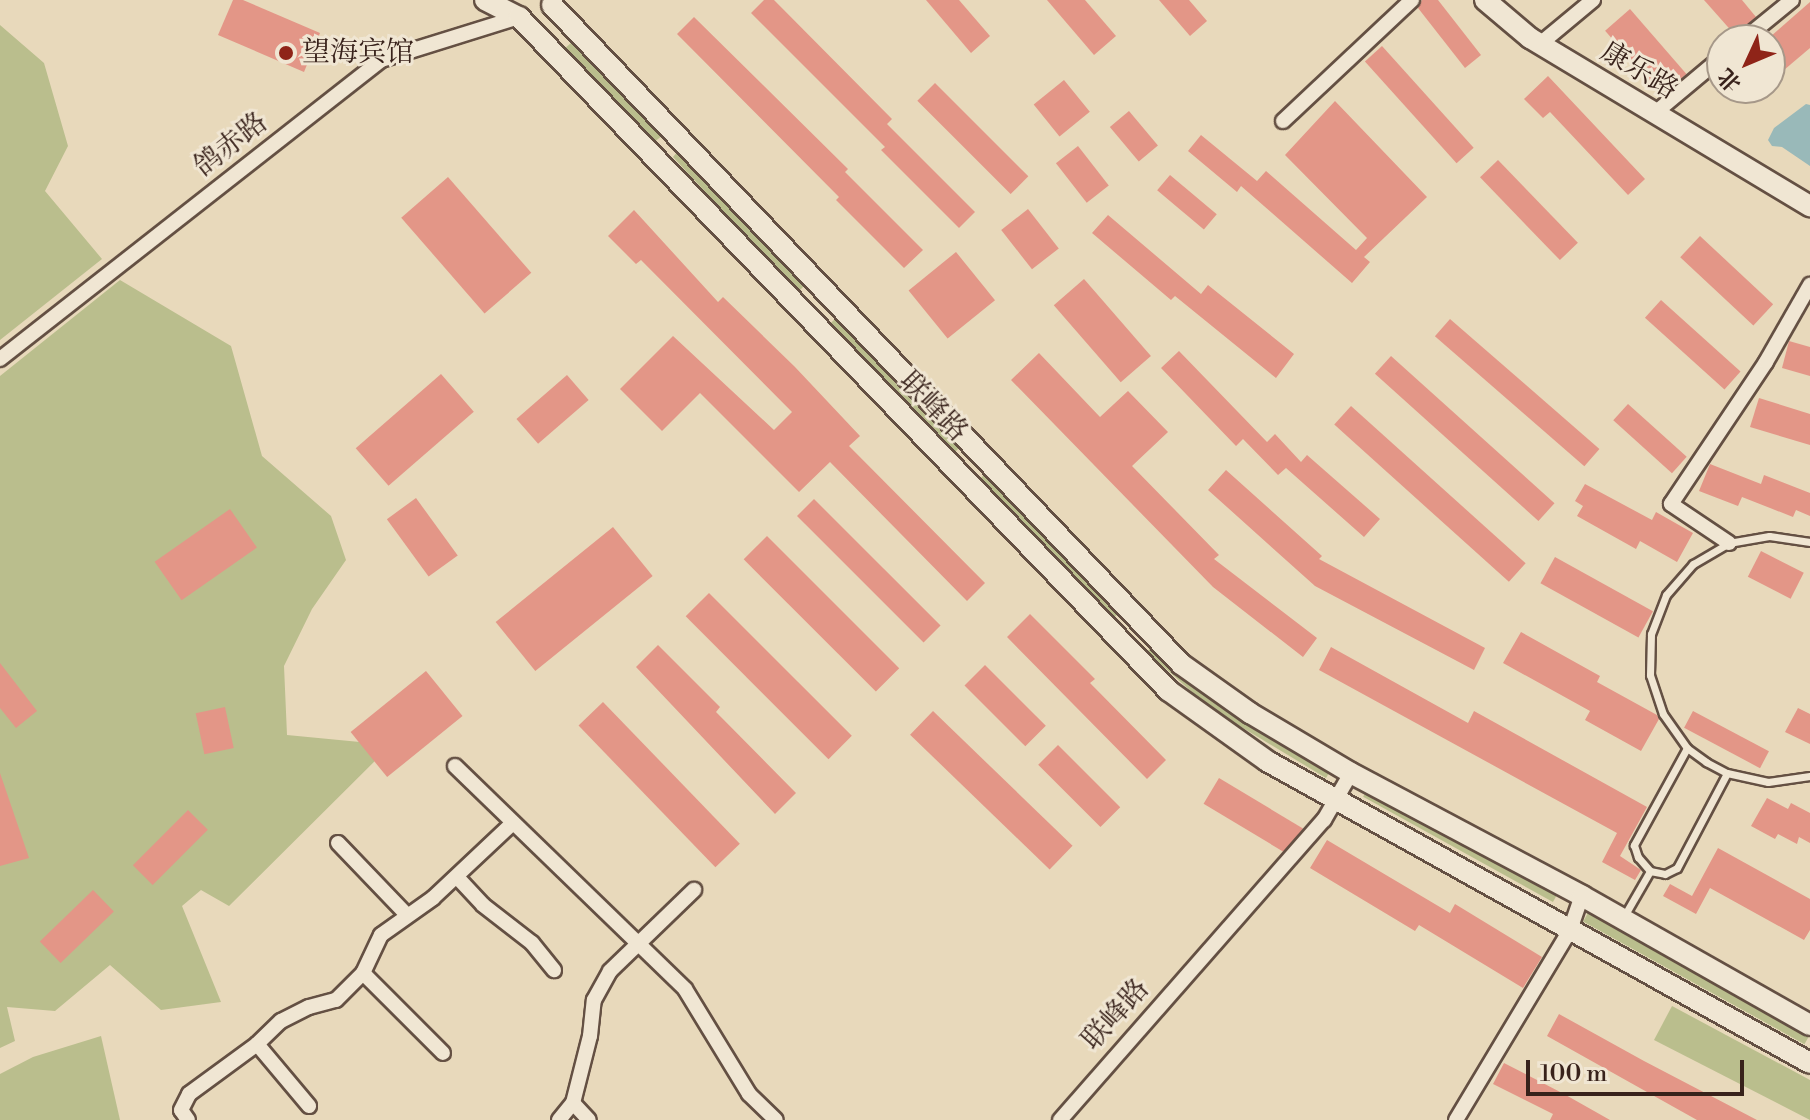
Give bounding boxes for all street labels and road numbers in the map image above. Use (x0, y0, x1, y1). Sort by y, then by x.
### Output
street label: 康乐路 (1594, 35, 1684, 107)
street label: 鸽赤路 (188, 106, 274, 184)
street label: 联峰路 (892, 365, 974, 449)
street label: 联峰路 (1075, 973, 1157, 1057)

